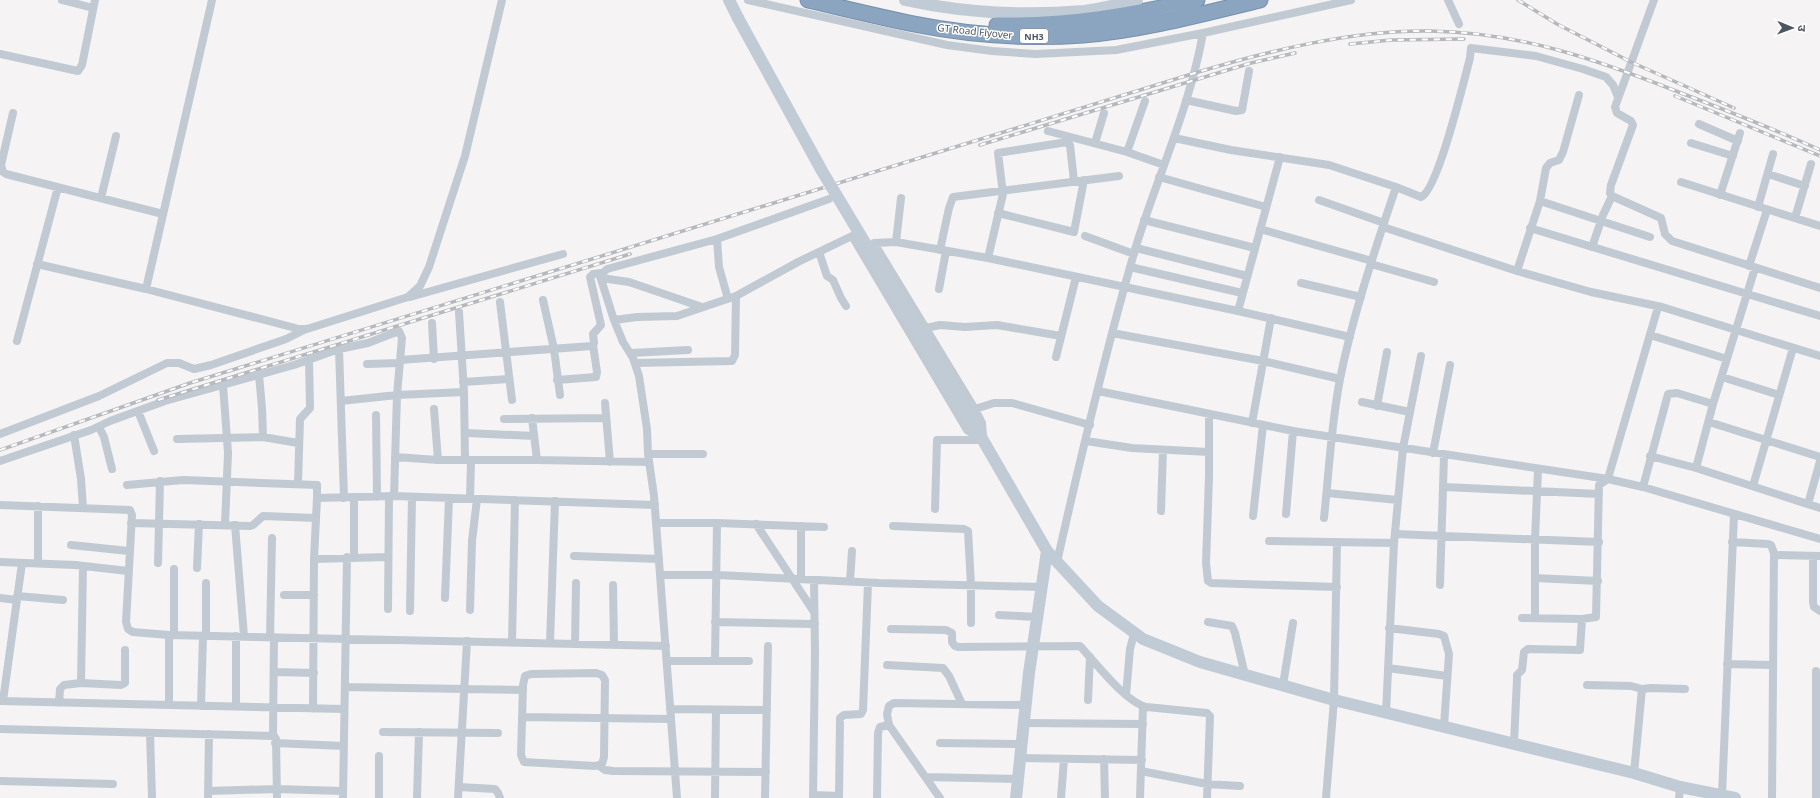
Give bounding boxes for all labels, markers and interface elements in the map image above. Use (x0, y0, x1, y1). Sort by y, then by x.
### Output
north arrow (1772, 8, 1812, 48)
street label: GT Road Flyover (937, 20, 1013, 42)
text: उ (1795, 25, 1810, 32)
road number: NH3 (1020, 29, 1048, 43)

